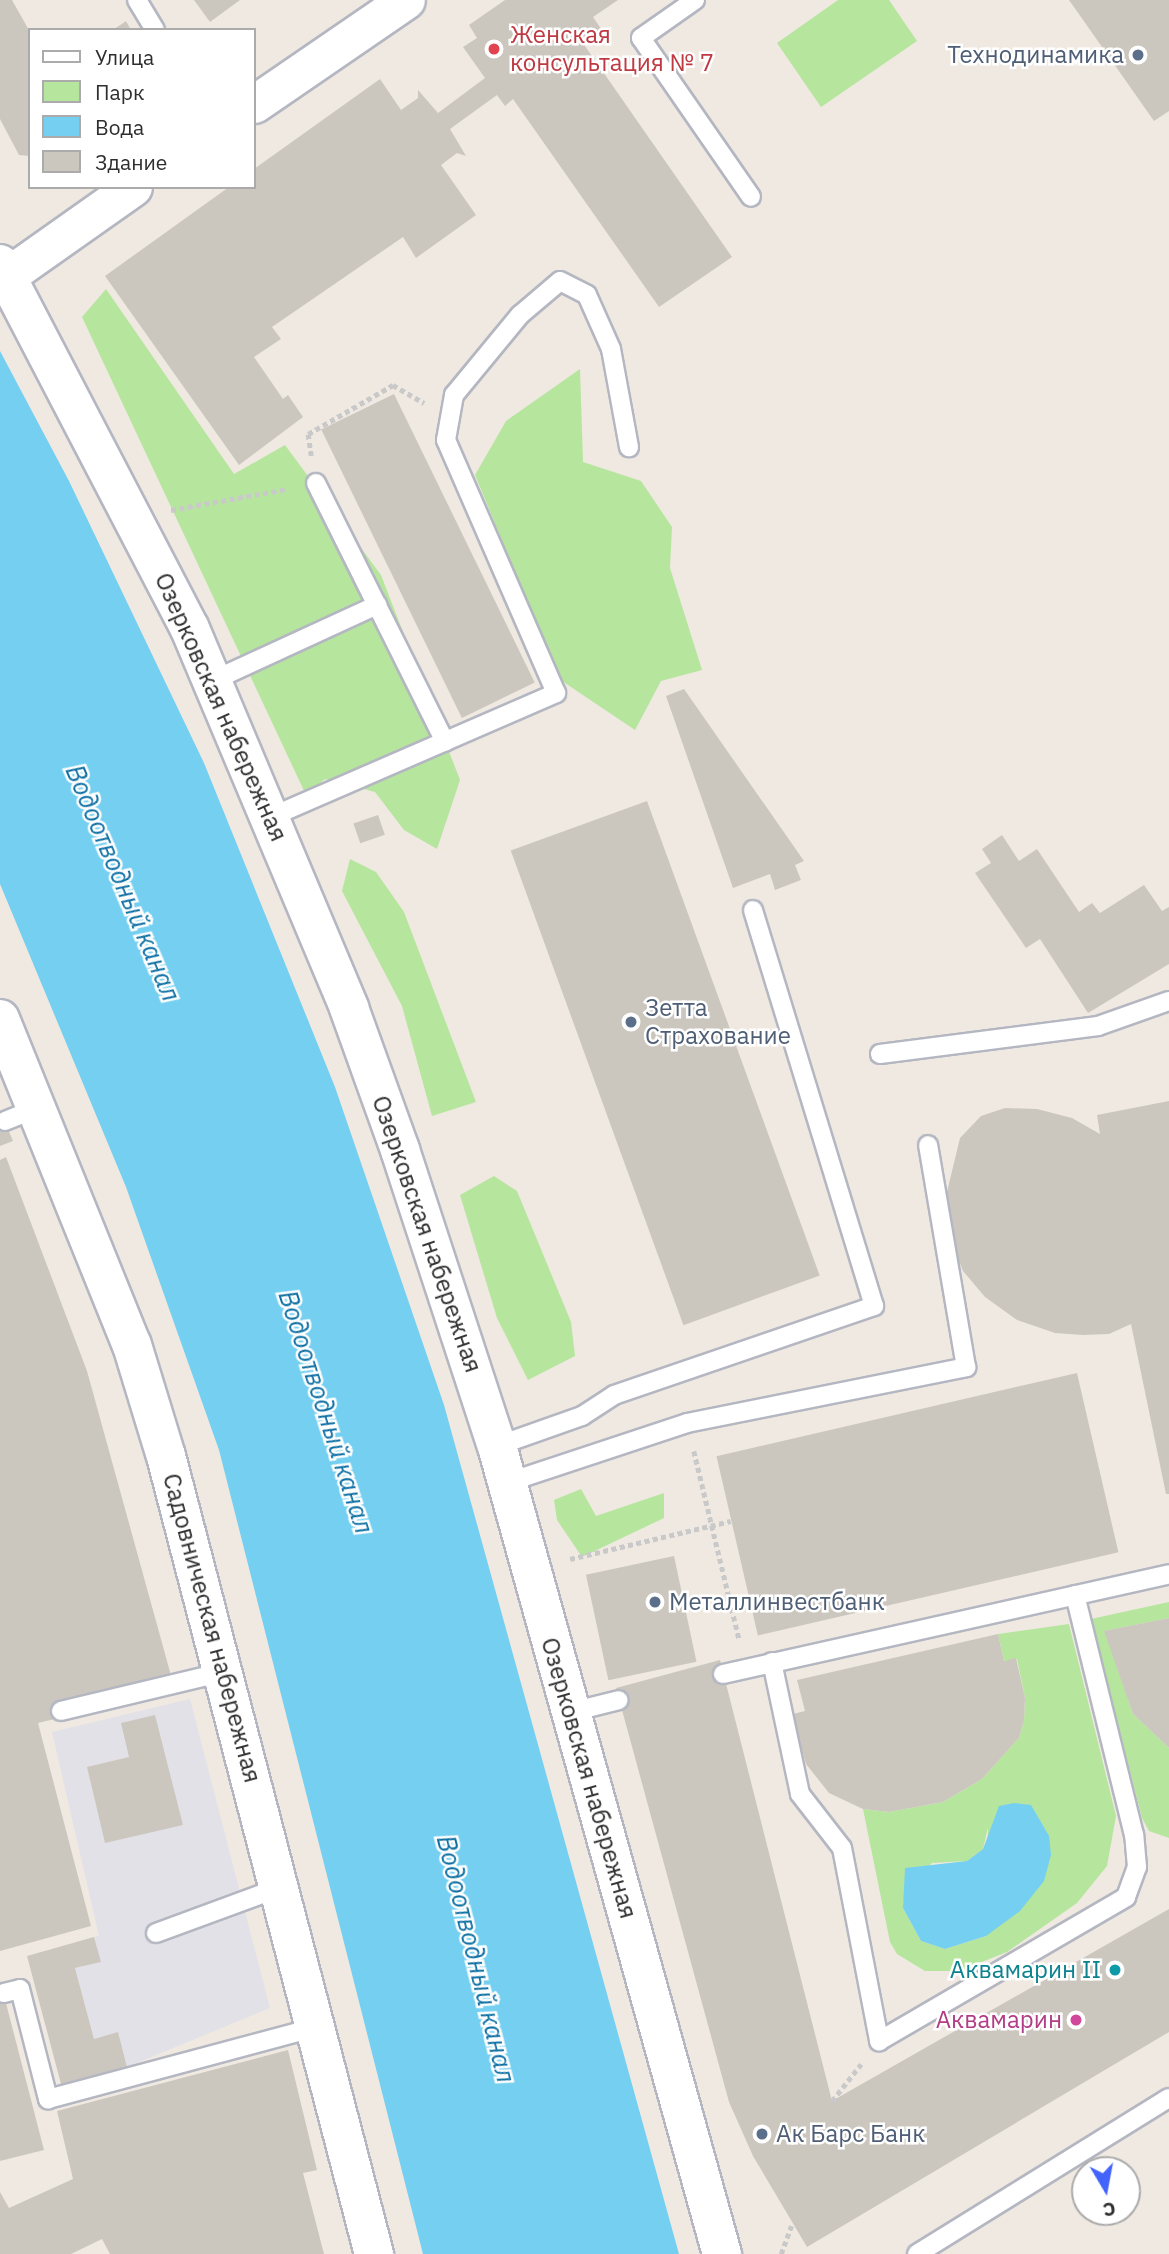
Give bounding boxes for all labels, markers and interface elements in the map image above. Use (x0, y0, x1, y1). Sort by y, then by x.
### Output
place label: Женская консультация № 7 (510, 21, 714, 77)
legend (28, 28, 256, 189)
marker: Женская консультация № 7 (484, 39, 504, 59)
place label: Технодинамика (947, 41, 1124, 69)
text: Улица (95, 43, 154, 71)
marker: Технодинамика (1130, 47, 1146, 63)
text: Парк (95, 78, 145, 106)
text: Вода (95, 113, 144, 141)
text: Здание (95, 148, 167, 176)
street label: Озерковская набережная (149, 568, 293, 846)
water label: Водоотводный канал (59, 760, 187, 1006)
place label: Зетта Страхование (645, 994, 791, 1050)
marker: Зетта Страхование (623, 1014, 639, 1030)
street label: Озерковская набережная (366, 1092, 488, 1376)
water label: Водоотводный канал (272, 1286, 380, 1538)
street label: Садовническая набережная (157, 1470, 267, 1786)
place label: Металлинвестбанк (669, 1588, 885, 1616)
marker: Металлинвестбанк (647, 1594, 663, 1610)
street label: Озерковская набережная (535, 1634, 643, 1922)
water label: Водоотводный канал (430, 1832, 522, 2086)
place label: Аквамарин II (950, 1956, 1101, 1984)
marker: Аквамарин II (1107, 1962, 1123, 1978)
place label: Аквамарин (936, 2006, 1062, 2034)
marker: Аквамарин (1068, 2012, 1084, 2028)
place label: Ак Барс Банк (776, 2120, 925, 2148)
marker: Ак Барс Банк (754, 2126, 770, 2142)
north arrow (1071, 2156, 1141, 2226)
text: С (1101, 2197, 1117, 2223)

